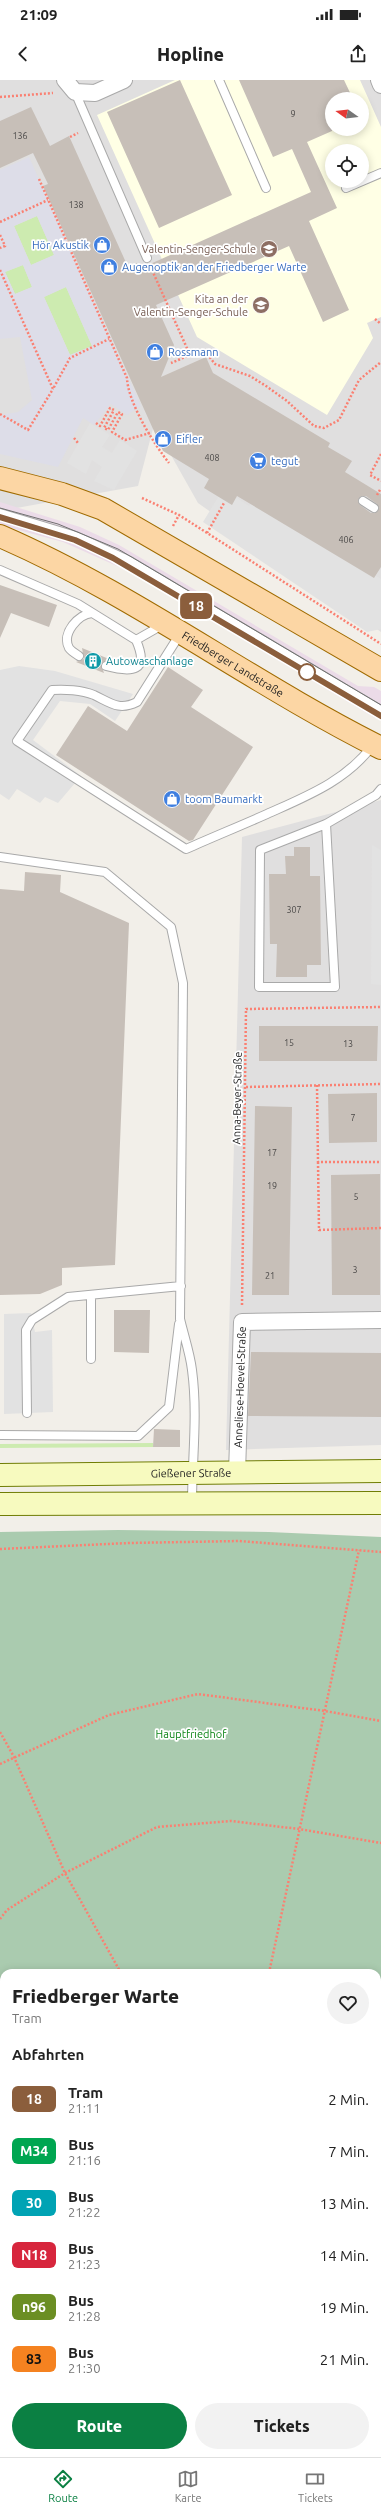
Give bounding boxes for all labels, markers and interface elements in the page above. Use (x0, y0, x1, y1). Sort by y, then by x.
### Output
text: 21:09 (20, 6, 58, 23)
icon: back (12, 43, 34, 65)
icon: share (347, 43, 369, 65)
text: Hopline (157, 44, 224, 64)
north arrow (325, 92, 369, 136)
map controls (325, 92, 369, 188)
house number: 9 (290, 109, 296, 119)
house number: 136 (12, 131, 28, 141)
button: locate (325, 144, 369, 188)
house number: 138 (68, 200, 84, 210)
shop icon: Hör Akustik (92, 235, 112, 255)
place label: Hör Akustik (32, 239, 89, 251)
school or university icon: Valentin-Senger-Schule (259, 239, 279, 259)
place label: Valentin-Senger-Schule (142, 243, 256, 255)
shop icon: Augenoptik an der Friedberger Warte (99, 257, 119, 277)
place label: Augenoptik an der Friedberger Warte (122, 261, 307, 273)
place label: Kita an der Valentin-Senger-Schule (134, 293, 249, 318)
school or university icon: Kita an der Valentin-Senger-Schule (251, 295, 271, 315)
shop icon: Rossmann (145, 342, 165, 362)
place label: Rossmann (168, 346, 219, 358)
shop icon: Eifler (153, 429, 173, 449)
place label: Eifler (176, 433, 203, 445)
supermarket icon: tegut (248, 451, 268, 471)
house number: 408 (204, 453, 220, 463)
place label: tegut (271, 455, 299, 467)
house number: 406 (338, 535, 354, 545)
line badge: 18 (178, 593, 214, 619)
text: 18 (188, 598, 204, 614)
street label: Friedberger Landstraße (180, 629, 286, 699)
building icon: Autowaschanlage (83, 651, 103, 671)
place label: Autowaschanlage (106, 655, 193, 667)
unlabelled marker (298, 663, 316, 681)
shop icon: toom Baumarkt (162, 789, 182, 809)
place label: toom Baumarkt (185, 793, 263, 805)
house number: 307 (286, 905, 302, 915)
house number: 15 (284, 1038, 294, 1048)
house number: 13 (343, 1039, 353, 1049)
street label: Anna-Beyer-Straße (230, 1052, 244, 1144)
house number: 7 (350, 1113, 356, 1123)
house number: 17 (267, 1148, 277, 1158)
house number: 19 (267, 1181, 277, 1191)
house number: 5 (353, 1192, 359, 1202)
house number: 3 (352, 1265, 358, 1275)
house number: 21 (265, 1271, 275, 1281)
street label: Anneliese-Hoevel-Straße (232, 1326, 248, 1448)
street label: Gießener Straße (151, 1467, 231, 1479)
park label: Hauptfriedhof (156, 1728, 227, 1740)
button: heart (327, 1982, 369, 2024)
text: Friedberger Warte (12, 1985, 179, 2007)
text: Tram (12, 2011, 42, 2025)
text: Abfahrten (12, 2046, 84, 2063)
text: Tram (68, 2084, 103, 2101)
text: 18 (26, 2091, 42, 2107)
text: 2 Min. (328, 2091, 369, 2108)
text: 21:11 (68, 2101, 101, 2115)
text: Bus (68, 2136, 94, 2153)
text: M34 (20, 2143, 48, 2159)
text: 7 Min. (328, 2143, 369, 2160)
text: 21:16 (68, 2153, 101, 2167)
text: Bus (68, 2188, 94, 2205)
text: 30 (26, 2195, 42, 2211)
text: 13 Min. (320, 2195, 369, 2212)
text: 21:22 (68, 2205, 101, 2219)
text: Bus (68, 2240, 94, 2257)
text: N18 (21, 2247, 47, 2263)
text: 14 Min. (320, 2247, 369, 2264)
text: 21:23 (68, 2257, 101, 2271)
text: Bus (68, 2292, 94, 2309)
text: n96 (22, 2299, 46, 2315)
text: 19 Min. (320, 2299, 369, 2316)
text: 21:28 (68, 2309, 101, 2323)
text: Bus (68, 2344, 94, 2361)
text: 83 (26, 2351, 42, 2367)
text: 21 Min. (320, 2351, 369, 2368)
text: 21:30 (68, 2361, 101, 2375)
button: Route (12, 2403, 187, 2449)
button: Tickets (195, 2403, 369, 2449)
tab: Route (48, 2468, 78, 2504)
tab: Karte (175, 2468, 202, 2504)
tab: Tickets (298, 2468, 333, 2504)

